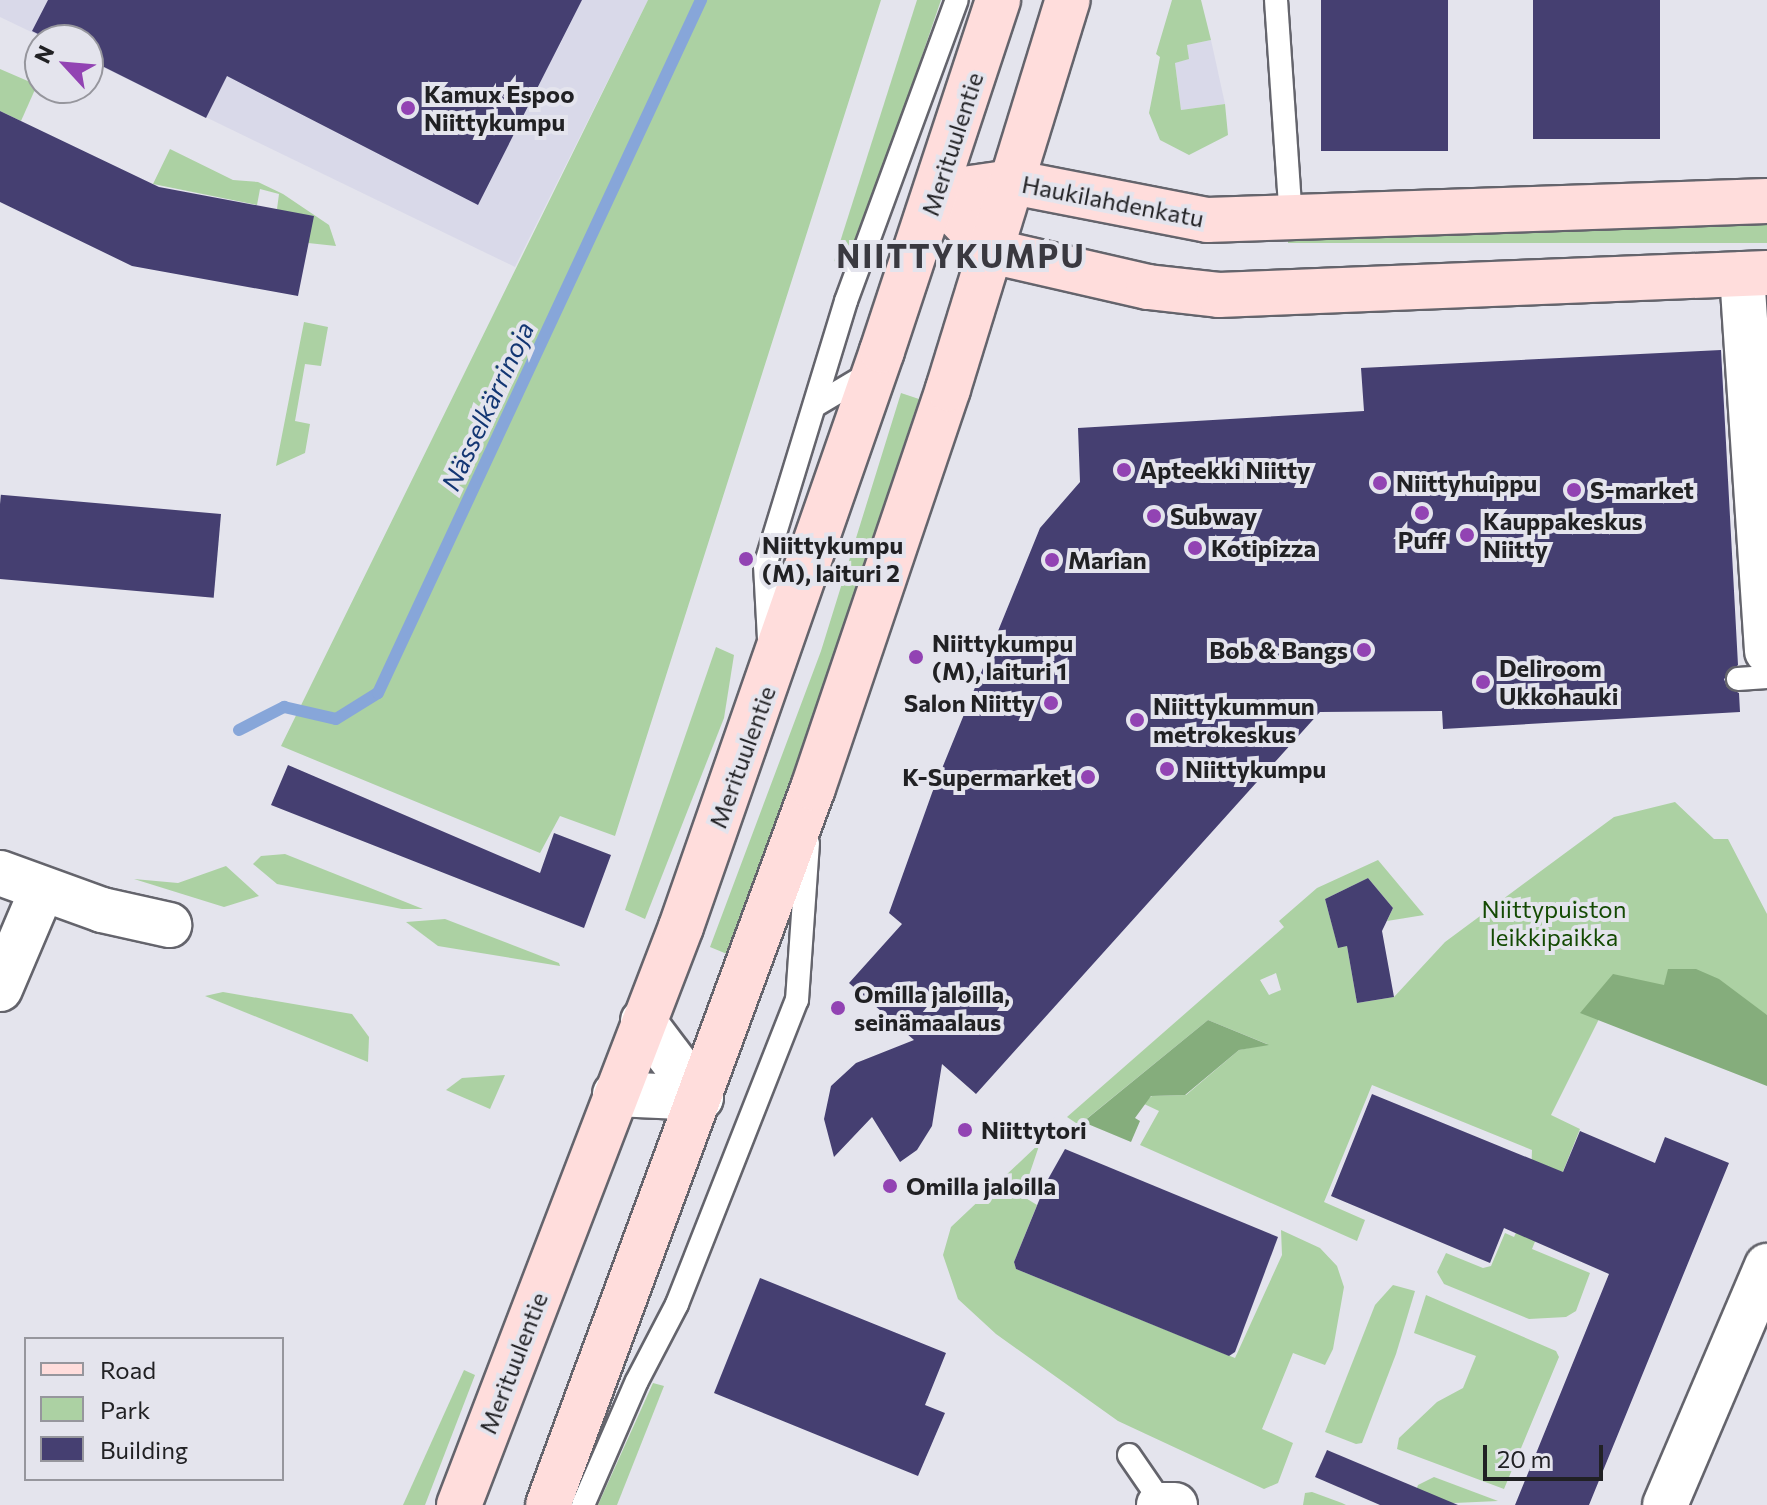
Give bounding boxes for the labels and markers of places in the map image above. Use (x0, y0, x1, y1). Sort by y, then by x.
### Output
place label: Kamux Espoo Niittykumpu (424, 80, 574, 136)
marker: Kamux Espoo Niittykumpu (399, 99, 417, 117)
place label: Apteekki Niitty (1140, 456, 1310, 484)
marker: Apteekki Niitty (1115, 461, 1133, 479)
place label: Niittyhuippu (1396, 469, 1537, 497)
marker: Niittyhuippu (1371, 474, 1389, 492)
place label: S-market (1590, 476, 1694, 504)
marker: S-market (1565, 481, 1583, 499)
place label: Subway (1170, 502, 1257, 530)
marker: Puff (1413, 504, 1431, 522)
marker: Subway (1145, 507, 1163, 525)
place label: Kauppakeskus Niitty (1483, 507, 1643, 563)
place label: Puff (1398, 526, 1446, 554)
marker: Kauppakeskus Niitty (1458, 526, 1476, 544)
place label: Niittykumpu (M), laituri 2 (762, 531, 903, 587)
place label: Kotipizza (1211, 534, 1316, 562)
marker: Kotipizza (1186, 539, 1204, 557)
place label: Marian (1068, 546, 1147, 574)
marker: Niittykumpu (M), laituri 2 (737, 550, 755, 568)
marker: Marian (1043, 551, 1061, 569)
place label: Niittykumpu (M), laituri 1 (932, 629, 1073, 685)
place label: Bob & Bangs (1209, 636, 1348, 664)
marker: Bob & Bangs (1355, 641, 1373, 659)
marker: Niittykumpu (M), laituri 1 (907, 648, 925, 666)
place label: Deliroom Ukkohauki (1499, 654, 1618, 710)
marker: Deliroom Ukkohauki (1474, 673, 1492, 691)
place label: Salon Niitty (904, 689, 1035, 717)
place label: Niittykummun metrokeskus (1153, 692, 1315, 748)
marker: Salon Niitty (1042, 694, 1060, 712)
marker: Niittykummun metrokeskus (1128, 711, 1146, 729)
place label: Niittykumpu (1185, 755, 1326, 783)
marker: Niittykumpu (1156, 758, 1178, 780)
place label: K-Supermarket (902, 763, 1072, 791)
marker: K-Supermarket (1079, 768, 1097, 786)
place label: Omilla jaloilla, seinämaalaus (854, 980, 1010, 1036)
marker: Omilla jaloilla, seinämaalaus (829, 999, 847, 1017)
place label: Niittytori (981, 1116, 1087, 1144)
marker: Niittytori (956, 1121, 974, 1139)
place label: Omilla jaloilla (906, 1172, 1056, 1200)
marker: Omilla jaloilla (881, 1177, 899, 1195)

